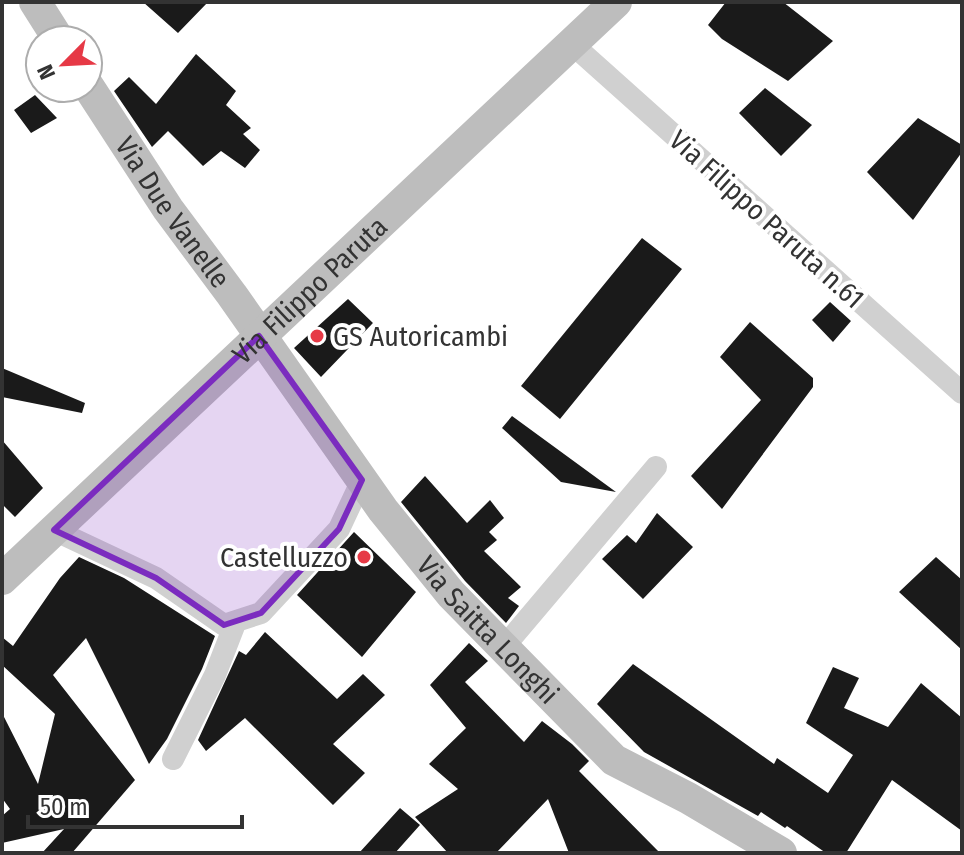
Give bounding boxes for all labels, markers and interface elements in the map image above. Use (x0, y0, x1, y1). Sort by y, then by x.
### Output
north arrow (24, 24, 104, 104)
text: N (31, 60, 61, 83)
street label: Via Filippo Paruta n.61 (663, 123, 871, 315)
street label: Via Due Vanelle (108, 130, 237, 294)
street label: Via Filippo Paruta (226, 210, 394, 371)
place label: GS Autoricambi (333, 320, 508, 353)
marker: GS Autoricambi (308, 327, 326, 345)
place label: Castelluzzo (220, 541, 348, 574)
marker: Castelluzzo (355, 548, 373, 566)
street label: Via Saitta Longhi (410, 550, 565, 711)
scale bar (28, 779, 242, 829)
text: 50 m (40, 793, 88, 821)

